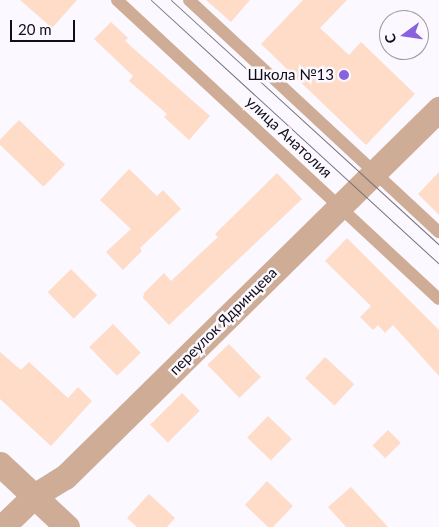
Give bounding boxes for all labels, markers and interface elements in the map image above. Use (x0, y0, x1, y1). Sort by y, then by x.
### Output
scale bar (12, 10, 78, 42)
north arrow (379, 10, 429, 60)
text: 20 m (18, 20, 52, 38)
text: С (381, 32, 399, 45)
place label: Школа №13 (247, 66, 334, 84)
marker: Школа №13 (338, 69, 350, 81)
street label: улица Анатолия (242, 93, 336, 181)
street label: переулок Ядринцева (165, 263, 281, 379)

